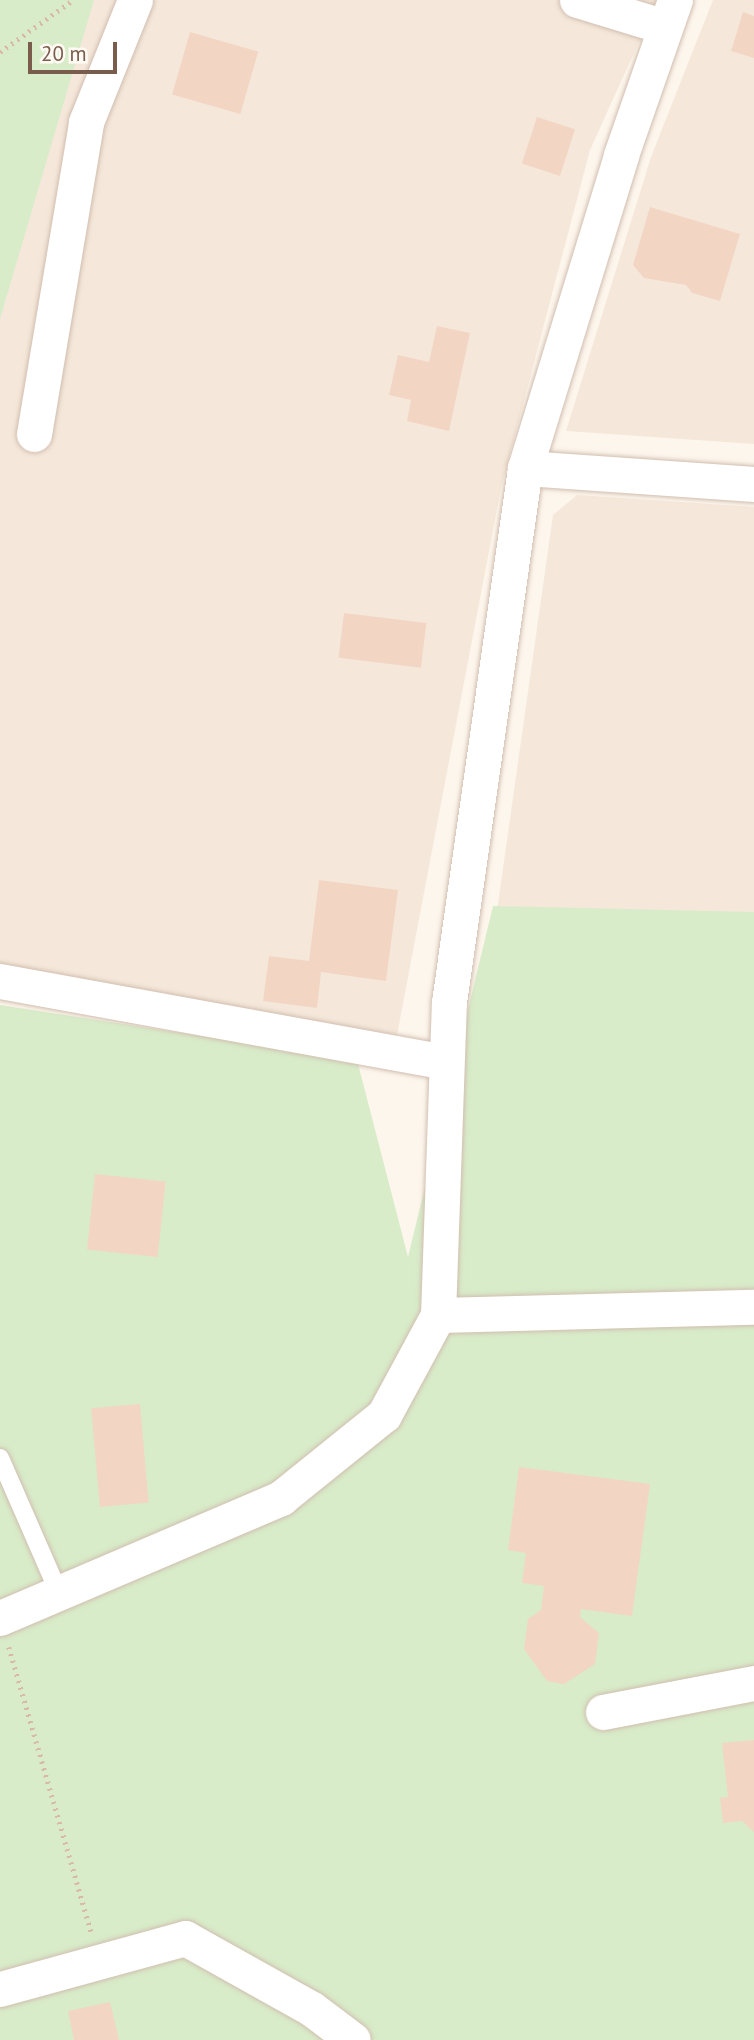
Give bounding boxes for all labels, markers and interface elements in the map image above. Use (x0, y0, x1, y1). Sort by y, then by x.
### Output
scale bar (32, 28, 121, 72)
text: 20 m (41, 40, 87, 67)

